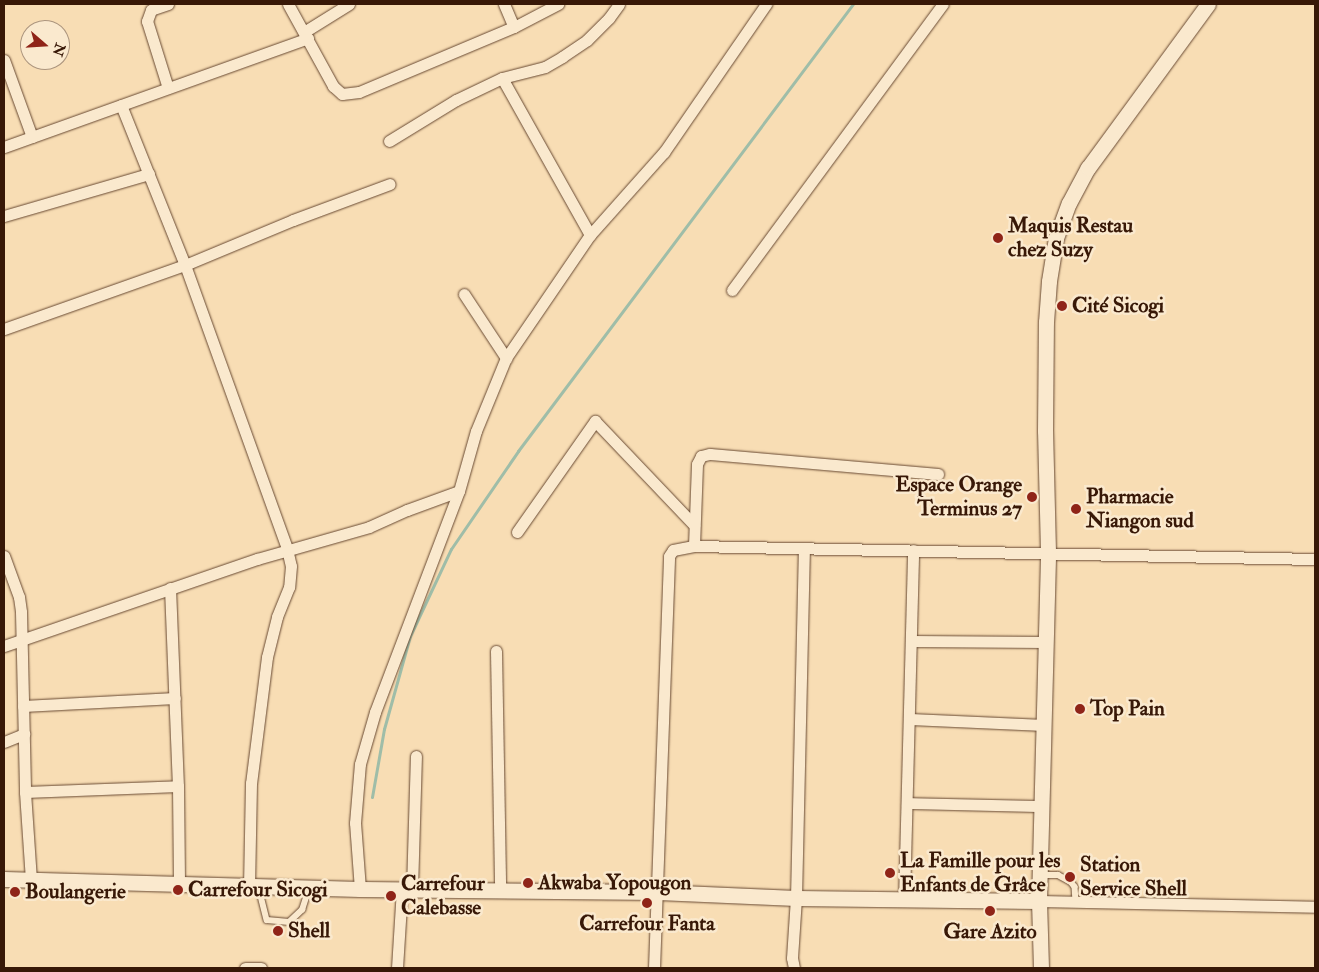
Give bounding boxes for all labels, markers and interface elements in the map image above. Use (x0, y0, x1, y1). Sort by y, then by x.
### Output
north arrow (20, 20, 70, 70)
text: N (49, 41, 69, 58)
place label: Maquis Restau chez Suzy (1008, 213, 1133, 263)
marker: Maquis Restau chez Suzy (992, 232, 1004, 244)
place label: Cité Sicogi (1072, 293, 1164, 319)
marker: Cité Sicogi (1056, 300, 1068, 312)
place label: Espace Orange Terminus 27 (895, 472, 1022, 522)
place label: Pharmacie Niangon sud (1086, 484, 1194, 534)
marker: Espace Orange Terminus 27 (1026, 491, 1038, 503)
marker: Pharmacie Niangon sud (1070, 503, 1082, 515)
place label: Top Pain (1090, 696, 1165, 722)
marker: Top Pain (1074, 703, 1086, 715)
place label: La Famille pour les Enfants de Grâce (900, 848, 1060, 898)
place label: Station Service Shell (1080, 852, 1187, 902)
marker: La Famille pour les Enfants de Grâce (884, 867, 896, 879)
place label: Akwaba Yopougon (538, 870, 691, 896)
place label: Carrefour Calebasse (401, 871, 485, 921)
marker: Station Service Shell (1064, 871, 1076, 883)
place label: Carrefour Sicogi (188, 877, 328, 903)
marker: Akwaba Yopougon (522, 877, 534, 889)
place label: Boulangerie (25, 879, 126, 905)
marker: Carrefour Sicogi (172, 884, 184, 896)
marker: Boulangerie (9, 886, 21, 898)
marker: Carrefour Calebasse (385, 890, 397, 902)
marker: Carrefour Fanta (641, 897, 653, 909)
marker: Gare Azito (984, 905, 996, 917)
place label: Carrefour Fanta (579, 911, 715, 937)
place label: Shell (288, 918, 330, 944)
place label: Gare Azito (943, 919, 1037, 945)
marker: Shell (272, 925, 284, 937)

